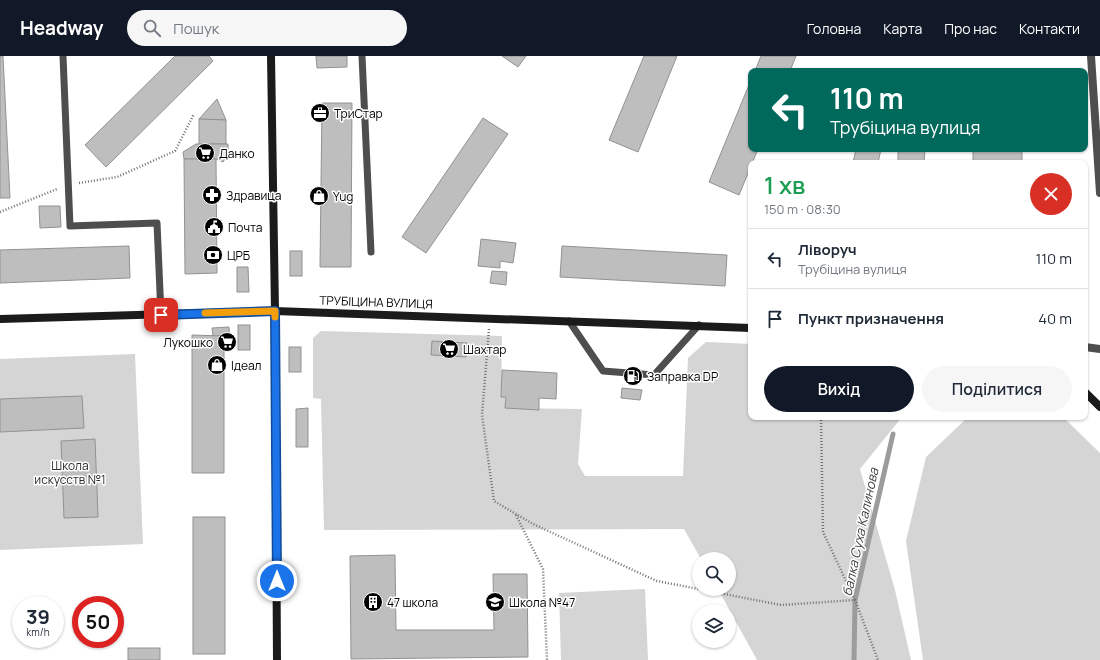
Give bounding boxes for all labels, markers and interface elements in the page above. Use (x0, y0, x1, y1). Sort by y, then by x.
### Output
search box (127, 10, 407, 46)
text: Headway (20, 15, 103, 41)
icon: search (141, 17, 163, 39)
text: Пошук (173, 18, 219, 39)
text: Головна (807, 19, 861, 38)
text: Карта (883, 19, 922, 38)
text: Про нас (944, 19, 997, 38)
text: Контакти (1019, 19, 1080, 38)
text: 110 m (830, 79, 904, 117)
icon: left (764, 84, 816, 136)
office icon: ТриСтар (309, 102, 331, 124)
place label: ТриСтар (334, 105, 383, 122)
text: Трубіцина вулиця (830, 115, 980, 139)
supermarket icon: Данко (194, 142, 216, 164)
place label: Данко (219, 145, 255, 162)
text: 1 хв (764, 168, 805, 201)
button: close (1030, 173, 1072, 215)
pharmacy icon: Здравица (201, 184, 223, 206)
shop icon: Yug (308, 185, 330, 207)
place label: Здравица (226, 187, 281, 204)
place label: Yug (333, 188, 353, 205)
text: 150 m · 08:30 (764, 200, 841, 218)
public building icon: Почта (203, 216, 225, 238)
place label: Почта (228, 219, 262, 236)
text: Ліворуч (798, 239, 857, 260)
bank icon: ЦРБ (202, 244, 224, 266)
place label: ЦРБ (227, 247, 250, 264)
icon: left (764, 248, 786, 270)
text: 110 m (1035, 248, 1072, 269)
text: Трубіцина вулиця (798, 260, 907, 278)
street label: ТРУБІЦИНА ВУЛИЦЯ (319, 292, 433, 312)
pin (144, 298, 178, 332)
icon: arrive (150, 304, 172, 326)
icon: arrive (764, 308, 786, 330)
text: Пункт призначення (798, 308, 944, 329)
text: 40 m (1038, 308, 1072, 329)
supermarket icon: Лукошко (216, 331, 238, 353)
place label: Лукошко (163, 334, 213, 351)
supermarket icon: Шахтар (438, 338, 460, 360)
place label: Шахтар (463, 341, 506, 358)
shop icon: Ідеал (206, 354, 228, 376)
place label: Ідеал (231, 357, 262, 374)
fuel station icon: Заправка DP (622, 365, 644, 387)
button: Вихід (764, 366, 914, 412)
button: Поділитися (922, 366, 1072, 412)
place label: Заправка DP (647, 368, 718, 385)
park label: Школа искусств №1 (34, 457, 106, 488)
water label: балка Суха Калинова (838, 466, 883, 598)
map controls (692, 552, 736, 648)
button: search (692, 552, 736, 596)
position arrow (256, 560, 298, 602)
building icon: 47 школа (362, 591, 384, 613)
school or university icon: Школа №47 (484, 591, 506, 613)
place label: 47 школа (387, 594, 438, 611)
place label: Школа №47 (509, 594, 575, 611)
speed limit sign: 50 (72, 596, 124, 648)
text: 39 (26, 603, 50, 630)
button: layers (692, 604, 736, 648)
text: km/h (26, 625, 50, 639)

